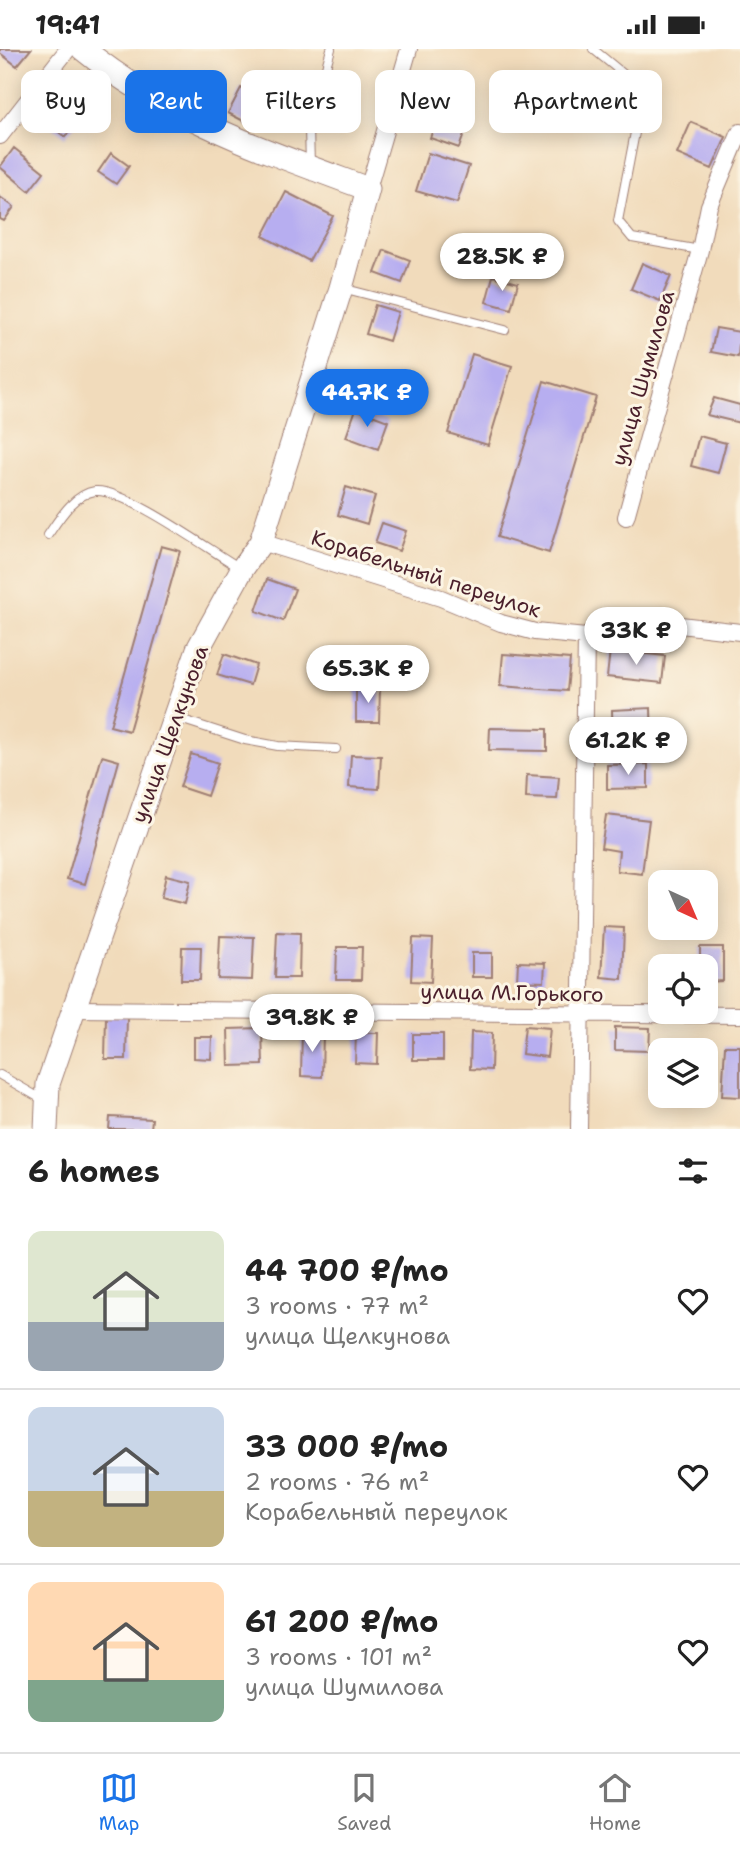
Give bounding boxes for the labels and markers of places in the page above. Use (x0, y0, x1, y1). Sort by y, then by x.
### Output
pin: 28.5K ₽ (437, 233, 567, 293)
pin: 44.7K ₽ (302, 369, 432, 429)
pin: 33K ₽ (587, 607, 685, 667)
pin: 65.3K ₽ (303, 645, 433, 705)
pin: 61.2K ₽ (563, 717, 693, 777)
pin: 39.8K ₽ (247, 995, 377, 1054)

